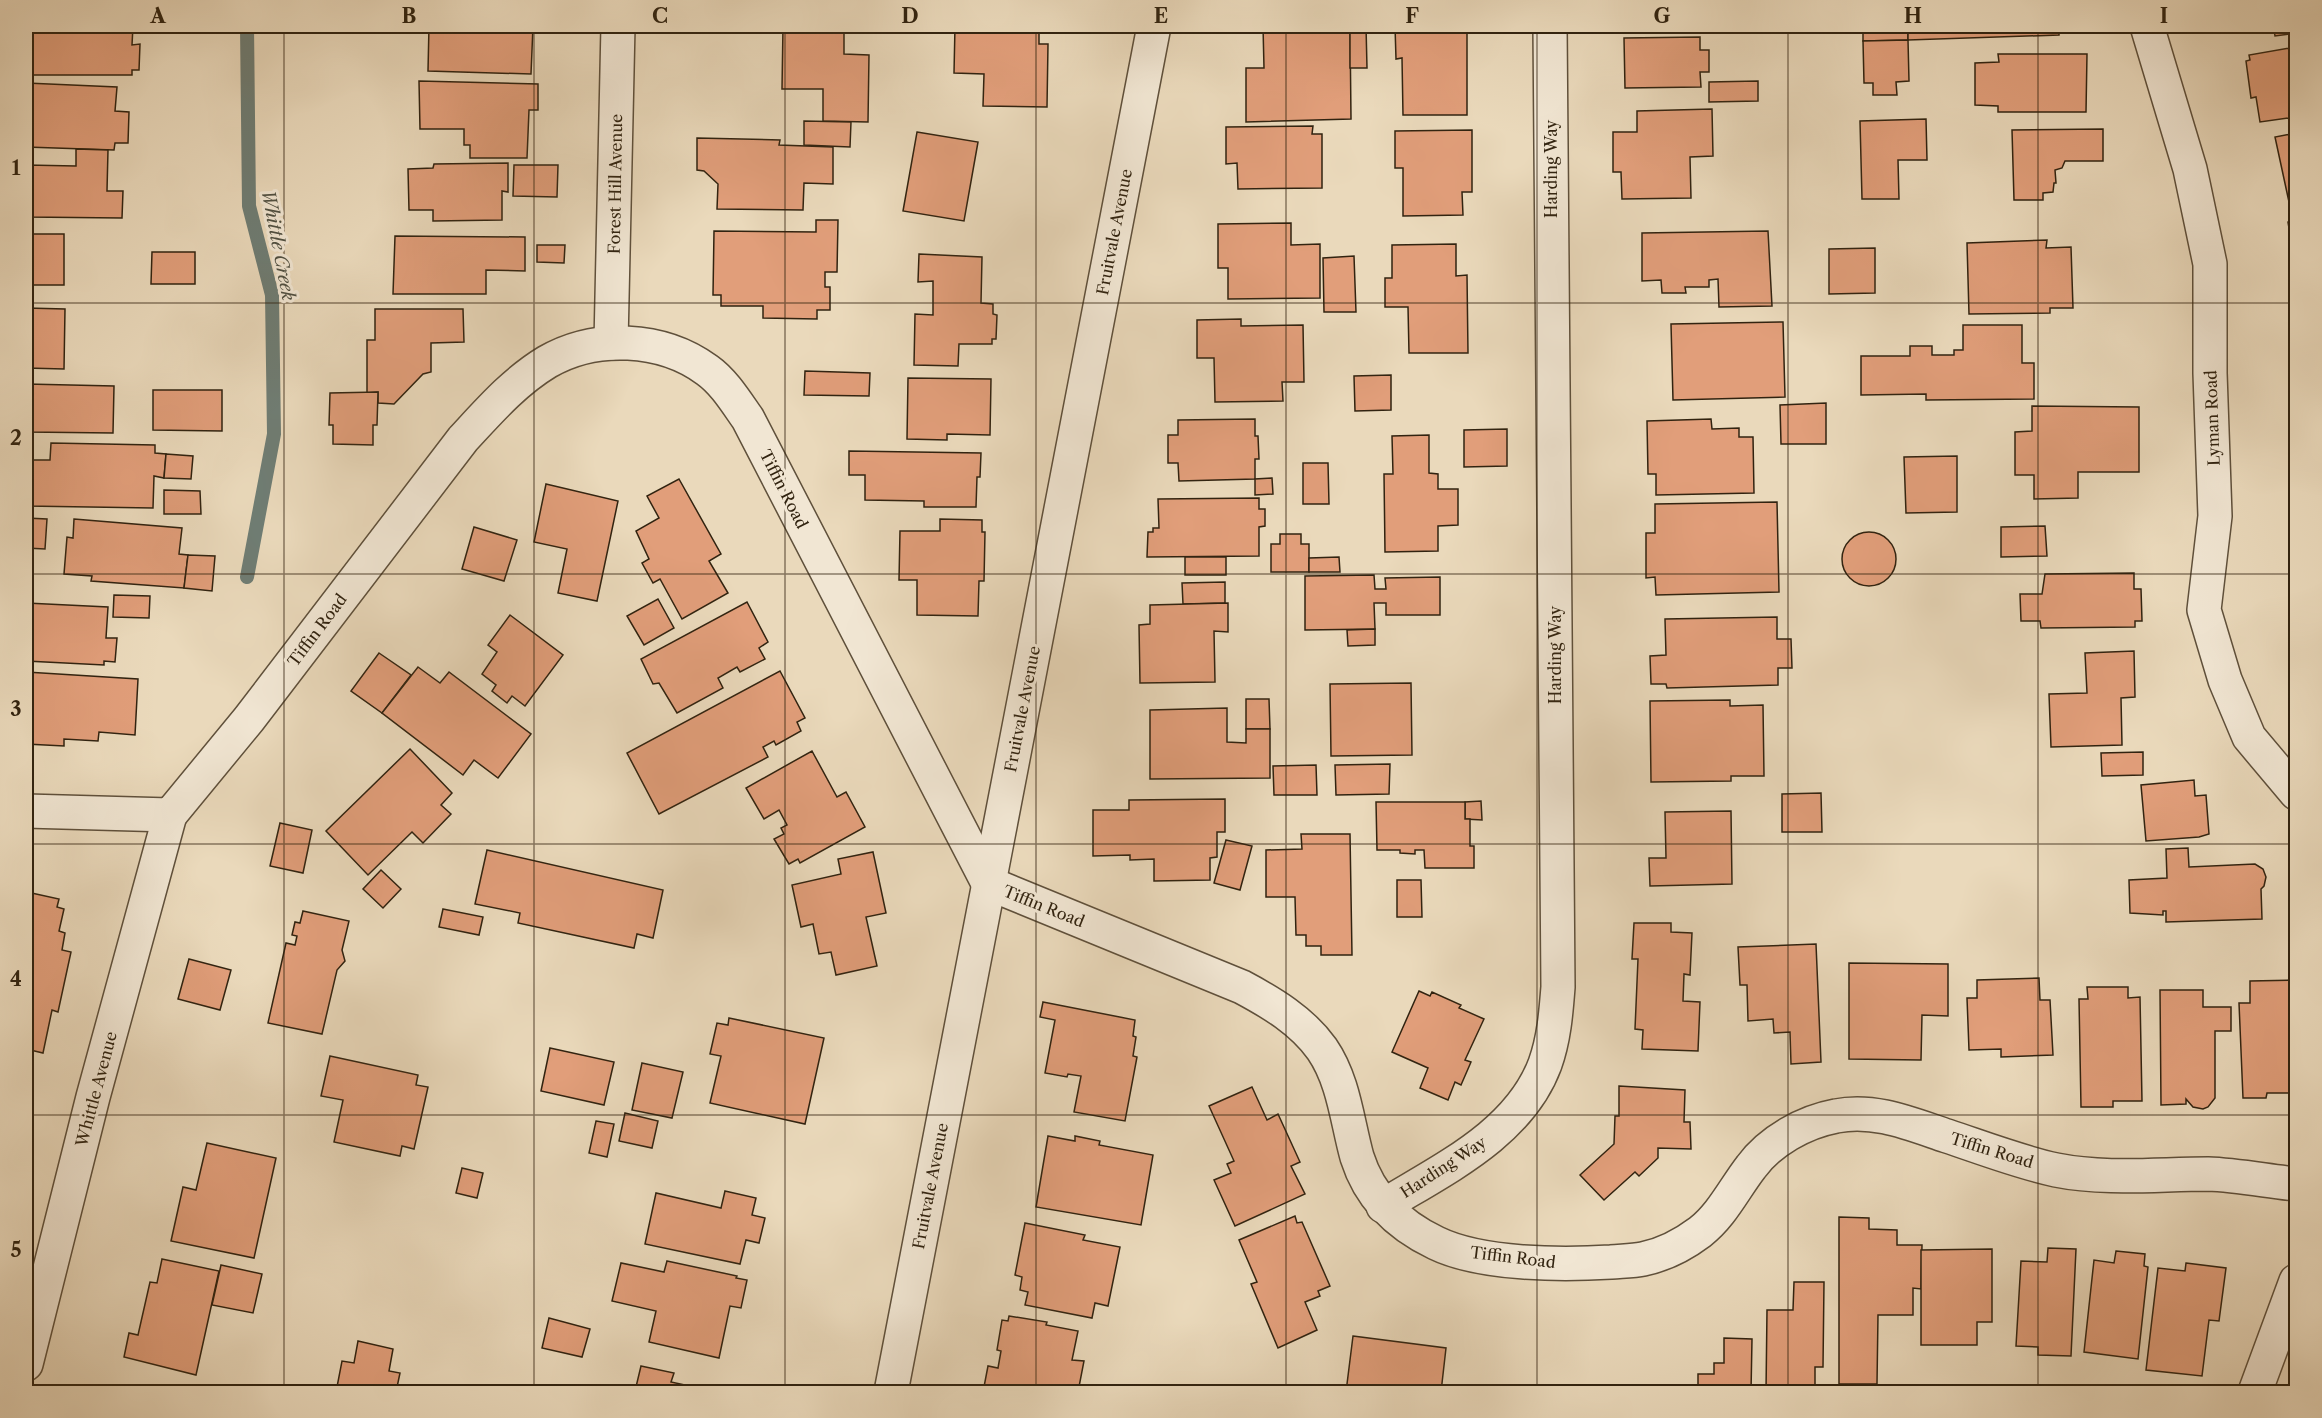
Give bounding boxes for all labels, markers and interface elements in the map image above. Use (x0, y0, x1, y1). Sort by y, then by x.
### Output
text: A (149, 4, 166, 28)
text: B (402, 4, 417, 28)
text: C (652, 4, 668, 28)
text: D (901, 4, 919, 28)
text: E (1154, 4, 1168, 28)
text: F (1405, 4, 1419, 28)
text: G (1654, 4, 1671, 28)
text: H (1904, 4, 1922, 28)
text: I (2160, 4, 2168, 28)
street label: Forest Hill Avenue (604, 114, 626, 254)
street label: Harding Way (1541, 119, 1561, 218)
text: 1 (12, 156, 21, 180)
street label: Fruitvale Avenue (1092, 167, 1136, 297)
water label: Whittle Creek (256, 188, 300, 303)
street label: Lyman Road (2200, 370, 2224, 466)
text: 2 (10, 426, 22, 450)
street label: Tiffin Road (756, 446, 813, 532)
street label: Tiffin Road (283, 590, 351, 670)
street label: Harding Way (1545, 605, 1565, 704)
street label: Fruitvale Avenue (1000, 644, 1044, 774)
text: 3 (10, 697, 22, 721)
street label: Tiffin Road (1000, 881, 1088, 931)
text: 4 (10, 967, 22, 991)
street label: Whittle Avenue (71, 1029, 121, 1150)
street label: Fruitvale Avenue (908, 1121, 952, 1251)
street label: Tiffin Road (1948, 1128, 2036, 1172)
street label: Harding Way (1396, 1131, 1491, 1202)
text: 5 (10, 1238, 22, 1262)
street label: Tiffin Road (1469, 1242, 1557, 1272)

